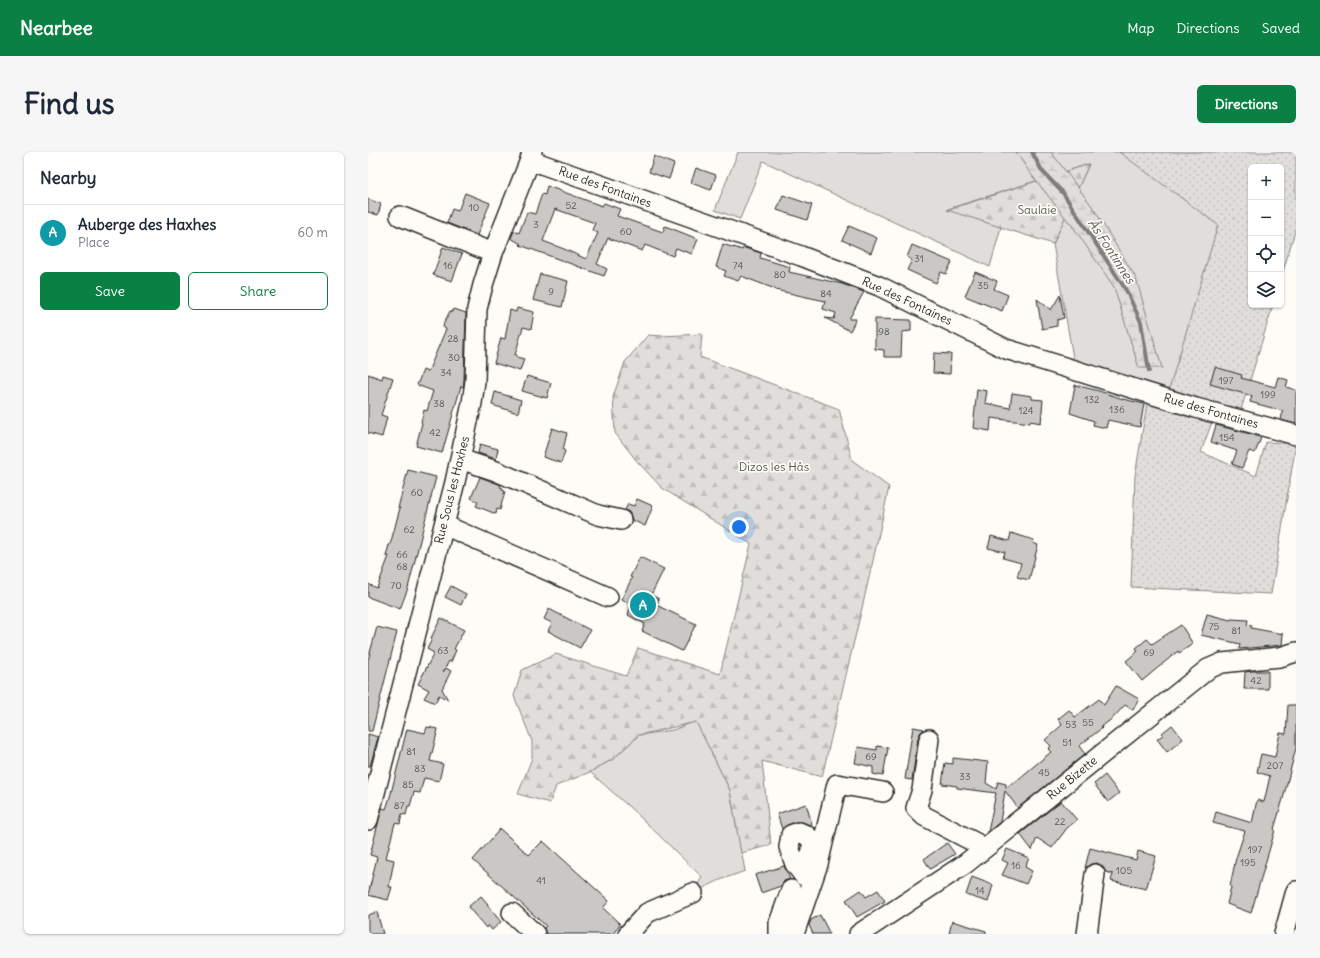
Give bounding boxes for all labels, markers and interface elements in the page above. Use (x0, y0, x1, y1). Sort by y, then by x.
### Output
text: Nearbee (20, 16, 93, 40)
text: Map (1127, 19, 1154, 37)
text: Directions (1176, 19, 1240, 37)
text: Saved (1262, 19, 1300, 37)
button: Directions (1197, 85, 1296, 123)
text: Find us (24, 86, 115, 122)
street label: Rue des Fontaines (557, 163, 654, 210)
map controls (1248, 164, 1284, 308)
button: + (1248, 164, 1284, 200)
text: Nearby (40, 167, 96, 189)
house number: 52 (565, 199, 577, 212)
button: − (1248, 200, 1284, 236)
house number: 10 (469, 201, 479, 214)
park label: Saulaie (1017, 202, 1057, 217)
text: Auberge des Haxhes (78, 215, 216, 234)
water label: Ås Fontinnes (1084, 216, 1139, 288)
house number: 3 (533, 218, 539, 231)
text: A (49, 224, 57, 241)
text: 60 m (297, 224, 328, 241)
house number: 60 (620, 225, 632, 238)
text: Place (78, 234, 109, 251)
button: locate (1248, 236, 1284, 272)
house number: 31 (914, 252, 924, 265)
house number: 16 (443, 259, 453, 272)
house number: 74 (733, 259, 743, 272)
house number: 80 (774, 268, 786, 281)
button: Save (40, 272, 180, 310)
button: Share (188, 272, 328, 310)
button: layers (1248, 272, 1284, 308)
street label: Rue des Fontaines (860, 273, 955, 328)
house number: 35 (977, 279, 989, 292)
house number: 9 (548, 285, 554, 298)
house number: 84 (820, 287, 832, 300)
house number: 98 (878, 325, 890, 338)
house number: 28 (447, 332, 459, 345)
house number: 30 (448, 351, 460, 364)
house number: 34 (440, 366, 452, 379)
house number: 197 (1219, 374, 1233, 387)
house number: 199 (1260, 388, 1276, 401)
street label: Rue des Fontaines (1162, 390, 1260, 431)
house number: 132 (1084, 393, 1100, 406)
house number: 38 (433, 397, 445, 410)
house number: 136 (1109, 403, 1125, 416)
house number: 124 (1018, 404, 1034, 417)
house number: 42 (429, 426, 441, 439)
house number: 154 (1219, 431, 1235, 444)
street label: Rue Sous les Haxhes (431, 435, 472, 545)
park label: Dizos les Hås (739, 459, 809, 474)
house number: 60 (411, 486, 423, 499)
your location (729, 517, 749, 537)
house number: 62 (403, 523, 415, 536)
house number: 66 (396, 548, 408, 561)
house number: 68 (396, 560, 408, 573)
house number: 70 (390, 579, 402, 592)
pin: A (630, 590, 656, 620)
house number: 75 (1209, 620, 1220, 633)
house number: 81 (1231, 624, 1241, 637)
house number: 63 (437, 644, 449, 657)
house number: 69 (1143, 646, 1155, 659)
house number: 42 (1250, 674, 1262, 687)
house number: 55 (1082, 716, 1094, 729)
house number: 53 (1065, 718, 1077, 731)
house number: 51 (1062, 736, 1072, 749)
house number: 81 (406, 745, 416, 758)
house number: 69 (865, 750, 877, 763)
street label: Rue Bizette (1043, 753, 1100, 803)
house number: 207 (1267, 759, 1284, 772)
house number: 83 (414, 762, 426, 775)
house number: 45 (1038, 766, 1050, 779)
house number: 33 (959, 770, 971, 783)
house number: 85 (402, 778, 414, 791)
house number: 87 (394, 799, 404, 812)
house number: 22 (1055, 815, 1066, 828)
house number: 197 (1248, 843, 1262, 856)
house number: 195 (1240, 856, 1256, 869)
house number: 16 (1011, 859, 1021, 872)
house number: 105 (1116, 864, 1132, 877)
house number: 41 (536, 874, 546, 887)
house number: 14 (975, 884, 985, 897)

